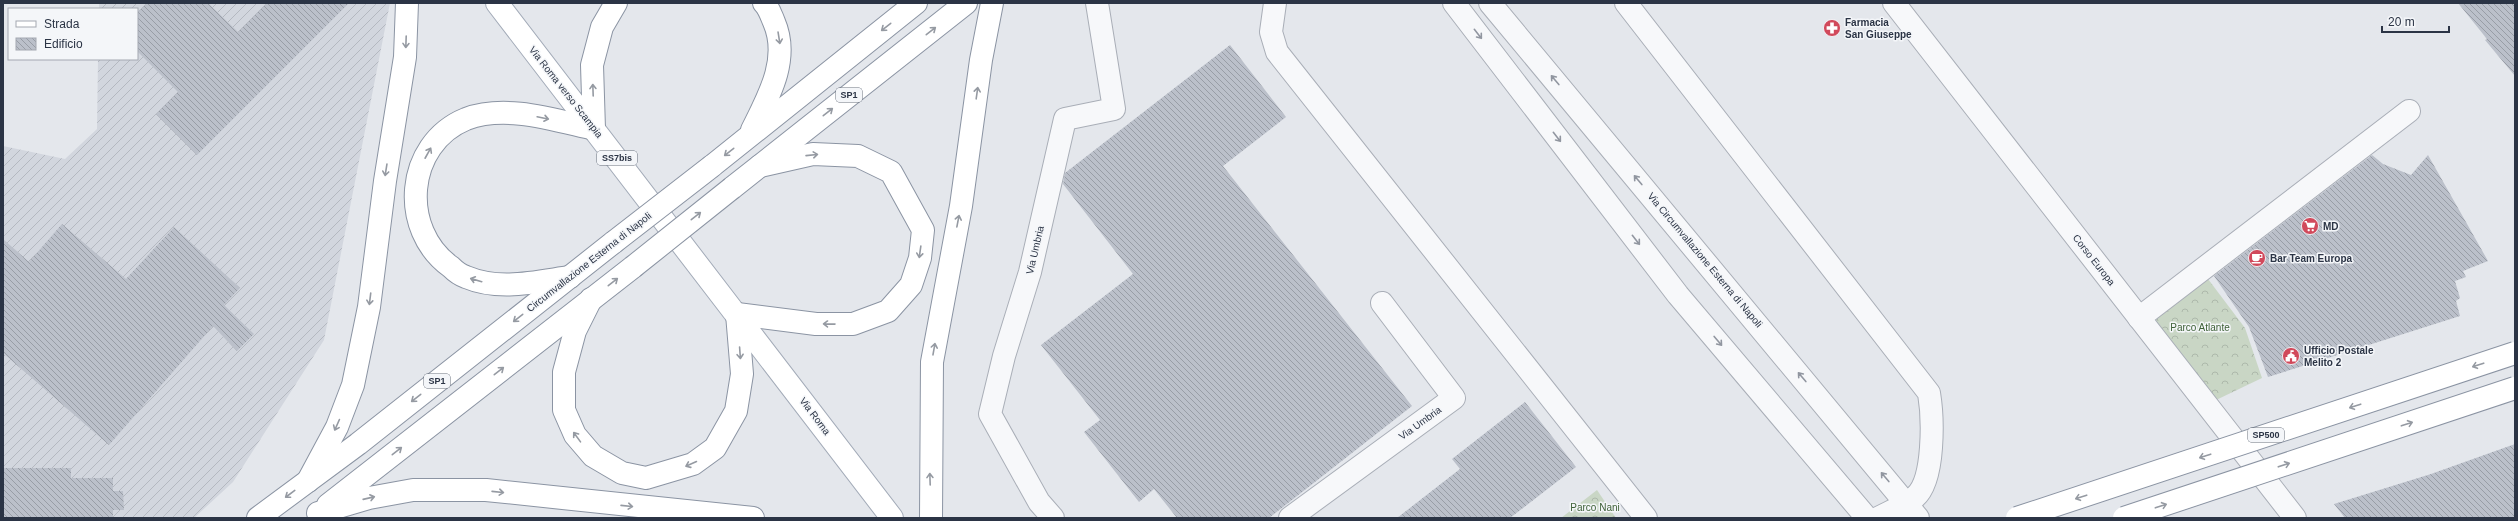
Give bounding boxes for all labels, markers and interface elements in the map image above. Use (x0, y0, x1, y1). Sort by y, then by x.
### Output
legend (8, 8, 138, 60)
scale bar (2382, 8, 2449, 34)
text: 20 m (2388, 15, 2415, 29)
text: Strada (44, 17, 80, 31)
place label: Farmacia San Giuseppe (1845, 17, 1912, 40)
pharmacy icon: Farmacia San Giuseppe (1822, 18, 1842, 38)
one-way arrow (880, 23, 891, 32)
one-way arrow (925, 27, 936, 35)
one-way arrow (1473, 28, 1482, 39)
one-way arrow (775, 31, 783, 44)
one-way arrow (402, 35, 409, 48)
text: Edificio (44, 37, 83, 51)
street label: Via Roma verso Scampia (527, 44, 605, 140)
one-way arrow (1550, 75, 1559, 86)
one-way arrow (589, 84, 596, 97)
one-way arrow (973, 87, 980, 100)
road number: SP1 (836, 88, 862, 102)
one-way arrow (823, 107, 834, 116)
one-way arrow (536, 114, 549, 122)
one-way arrow (1553, 132, 1561, 143)
one-way arrow (424, 147, 432, 159)
one-way arrow (724, 147, 735, 156)
road number: SS7bis (597, 151, 637, 165)
one-way arrow (805, 151, 818, 159)
one-way arrow (382, 163, 390, 176)
one-way arrow (1633, 175, 1642, 185)
street label: Via Circumvallazione Esterna di Napoli (1645, 191, 1765, 329)
street label: Circumvallazione Esterna di Napoli (525, 210, 653, 314)
one-way arrow (690, 212, 701, 220)
one-way arrow (954, 215, 962, 228)
supermarket icon: MD (2300, 216, 2320, 236)
place label: MD (2323, 221, 2339, 232)
street label: Via Umbria (1024, 224, 1046, 275)
street label: Corso Europa (2071, 232, 2118, 288)
one-way arrow (1632, 235, 1640, 246)
one-way arrow (916, 246, 924, 259)
cafe icon: Bar Team Europa (2247, 248, 2267, 268)
place label: Bar Team Europa (2270, 253, 2352, 264)
one-way arrow (470, 276, 483, 283)
one-way arrow (607, 278, 618, 286)
one-way arrow (366, 292, 374, 305)
one-way arrow (512, 314, 523, 322)
one-way arrow (823, 320, 836, 328)
park label: Parco Atlante (2170, 322, 2230, 333)
one-way arrow (1713, 336, 1722, 347)
one-way arrow (930, 343, 938, 356)
place label: Ufficio Postale Melito 2 (2304, 345, 2374, 368)
one-way arrow (736, 346, 744, 359)
public building icon: Ufficio Postale Melito 2 (2281, 346, 2301, 366)
one-way arrow (2472, 362, 2485, 369)
one-way arrow (494, 366, 505, 375)
one-way arrow (1797, 371, 1806, 382)
road number: SP1 (424, 374, 450, 388)
one-way arrow (410, 394, 421, 403)
street label: Via Roma (797, 395, 833, 437)
one-way arrow (2348, 403, 2361, 410)
street label: Via Umbria (1397, 404, 1444, 442)
one-way arrow (333, 418, 340, 430)
one-way arrow (2401, 420, 2414, 427)
road number: SP500 (2248, 428, 2284, 442)
one-way arrow (573, 432, 581, 443)
one-way arrow (392, 447, 403, 455)
one-way arrow (2199, 452, 2211, 460)
one-way arrow (686, 461, 698, 468)
one-way arrow (2277, 461, 2290, 468)
one-way arrow (1880, 471, 1889, 482)
one-way arrow (926, 473, 934, 486)
one-way arrow (491, 488, 504, 496)
one-way arrow (285, 490, 296, 498)
one-way arrow (2076, 493, 2088, 501)
one-way arrow (362, 494, 375, 502)
one-way arrow (620, 502, 633, 510)
park label: Parco Nani (1570, 502, 1620, 513)
one-way arrow (2154, 502, 2167, 509)

